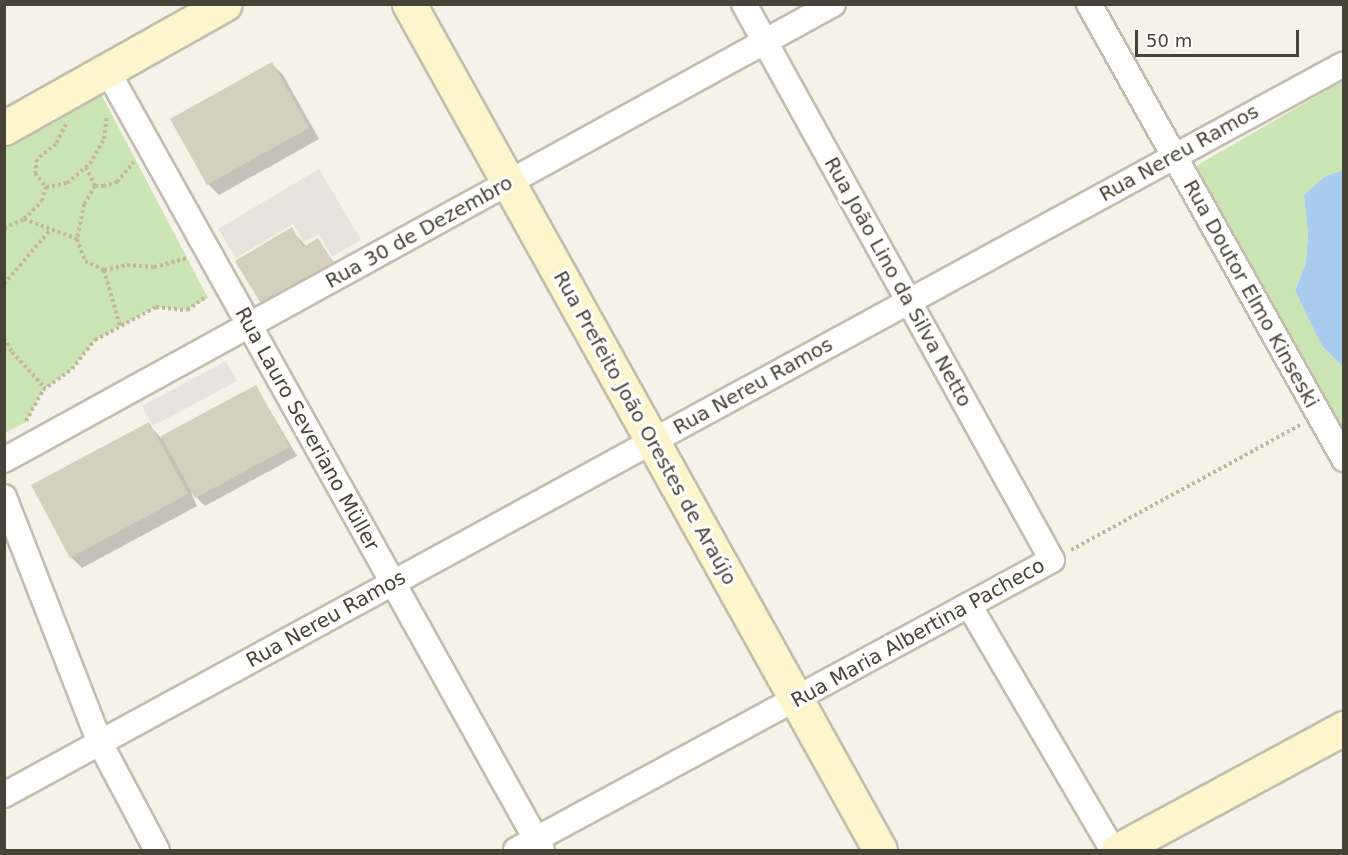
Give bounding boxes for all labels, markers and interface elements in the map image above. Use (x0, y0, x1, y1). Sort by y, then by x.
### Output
scale bar (1138, 18, 1302, 56)
text: 50 m (1146, 30, 1192, 51)
street label: Rua Nereu Ramos (1095, 99, 1263, 207)
street label: Rua João Lino da Silva Netto (819, 153, 977, 411)
street label: Rua 30 de Dezembro (321, 171, 517, 293)
street label: Rua Doutor Elmo Kinseski (1178, 176, 1324, 412)
street label: Rua Prefeito João Orestes de Araújo (548, 267, 742, 589)
street label: Rua Lauro Severiano Müller (230, 303, 384, 555)
street label: Rua Nereu Ramos (669, 332, 837, 440)
street label: Rua Maria Albertina Pacheco (787, 553, 1049, 713)
street label: Rua Nereu Ramos (242, 565, 410, 673)

